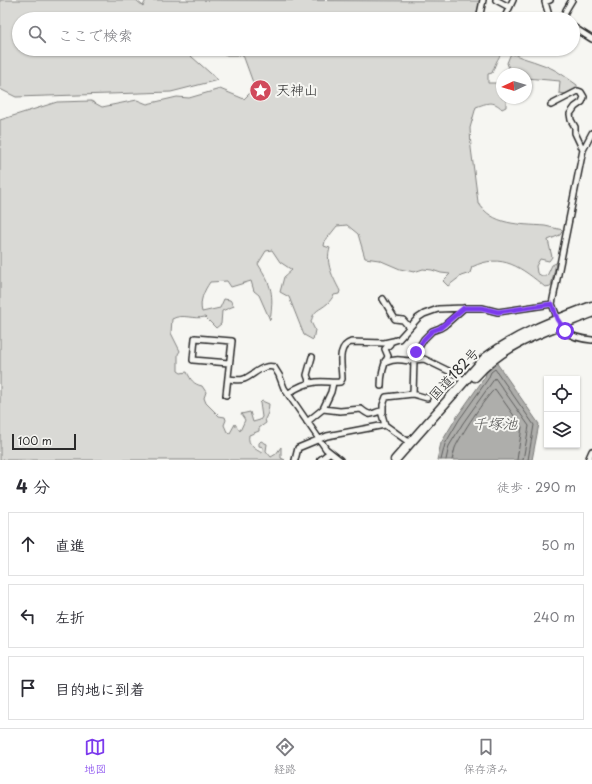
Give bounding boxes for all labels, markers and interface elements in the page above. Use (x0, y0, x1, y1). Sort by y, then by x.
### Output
search box (12, 12, 580, 56)
icon: search (26, 23, 48, 45)
text: ここで検索 (58, 23, 133, 46)
north arrow (496, 68, 532, 104)
place icon: 天神山 (248, 77, 274, 103)
place label: 天神山 (276, 79, 318, 100)
route start (556, 322, 574, 340)
street label: 国道182号 (424, 342, 484, 405)
route end (407, 343, 425, 361)
map controls (544, 376, 580, 448)
button: locate (544, 376, 580, 412)
water label: 千塚池 (472, 411, 518, 434)
button: layers (544, 412, 580, 448)
scale bar (12, 432, 76, 451)
text: 100 m (18, 432, 52, 449)
text: 4 分 (16, 473, 50, 499)
text: 徒歩 · 290 m (497, 477, 576, 496)
icon: ahead (17, 533, 39, 555)
text: 直進 (55, 533, 85, 556)
text: 50 m (541, 535, 575, 554)
icon: left (17, 605, 39, 627)
text: 左折 (55, 605, 85, 628)
text: 240 m (533, 607, 575, 626)
icon: arrive (17, 677, 39, 699)
text: 目的地に到着 (55, 677, 145, 700)
tab: 地図 (84, 736, 106, 777)
tab: 経路 (274, 736, 296, 777)
tab: 保存済み (464, 736, 508, 777)

